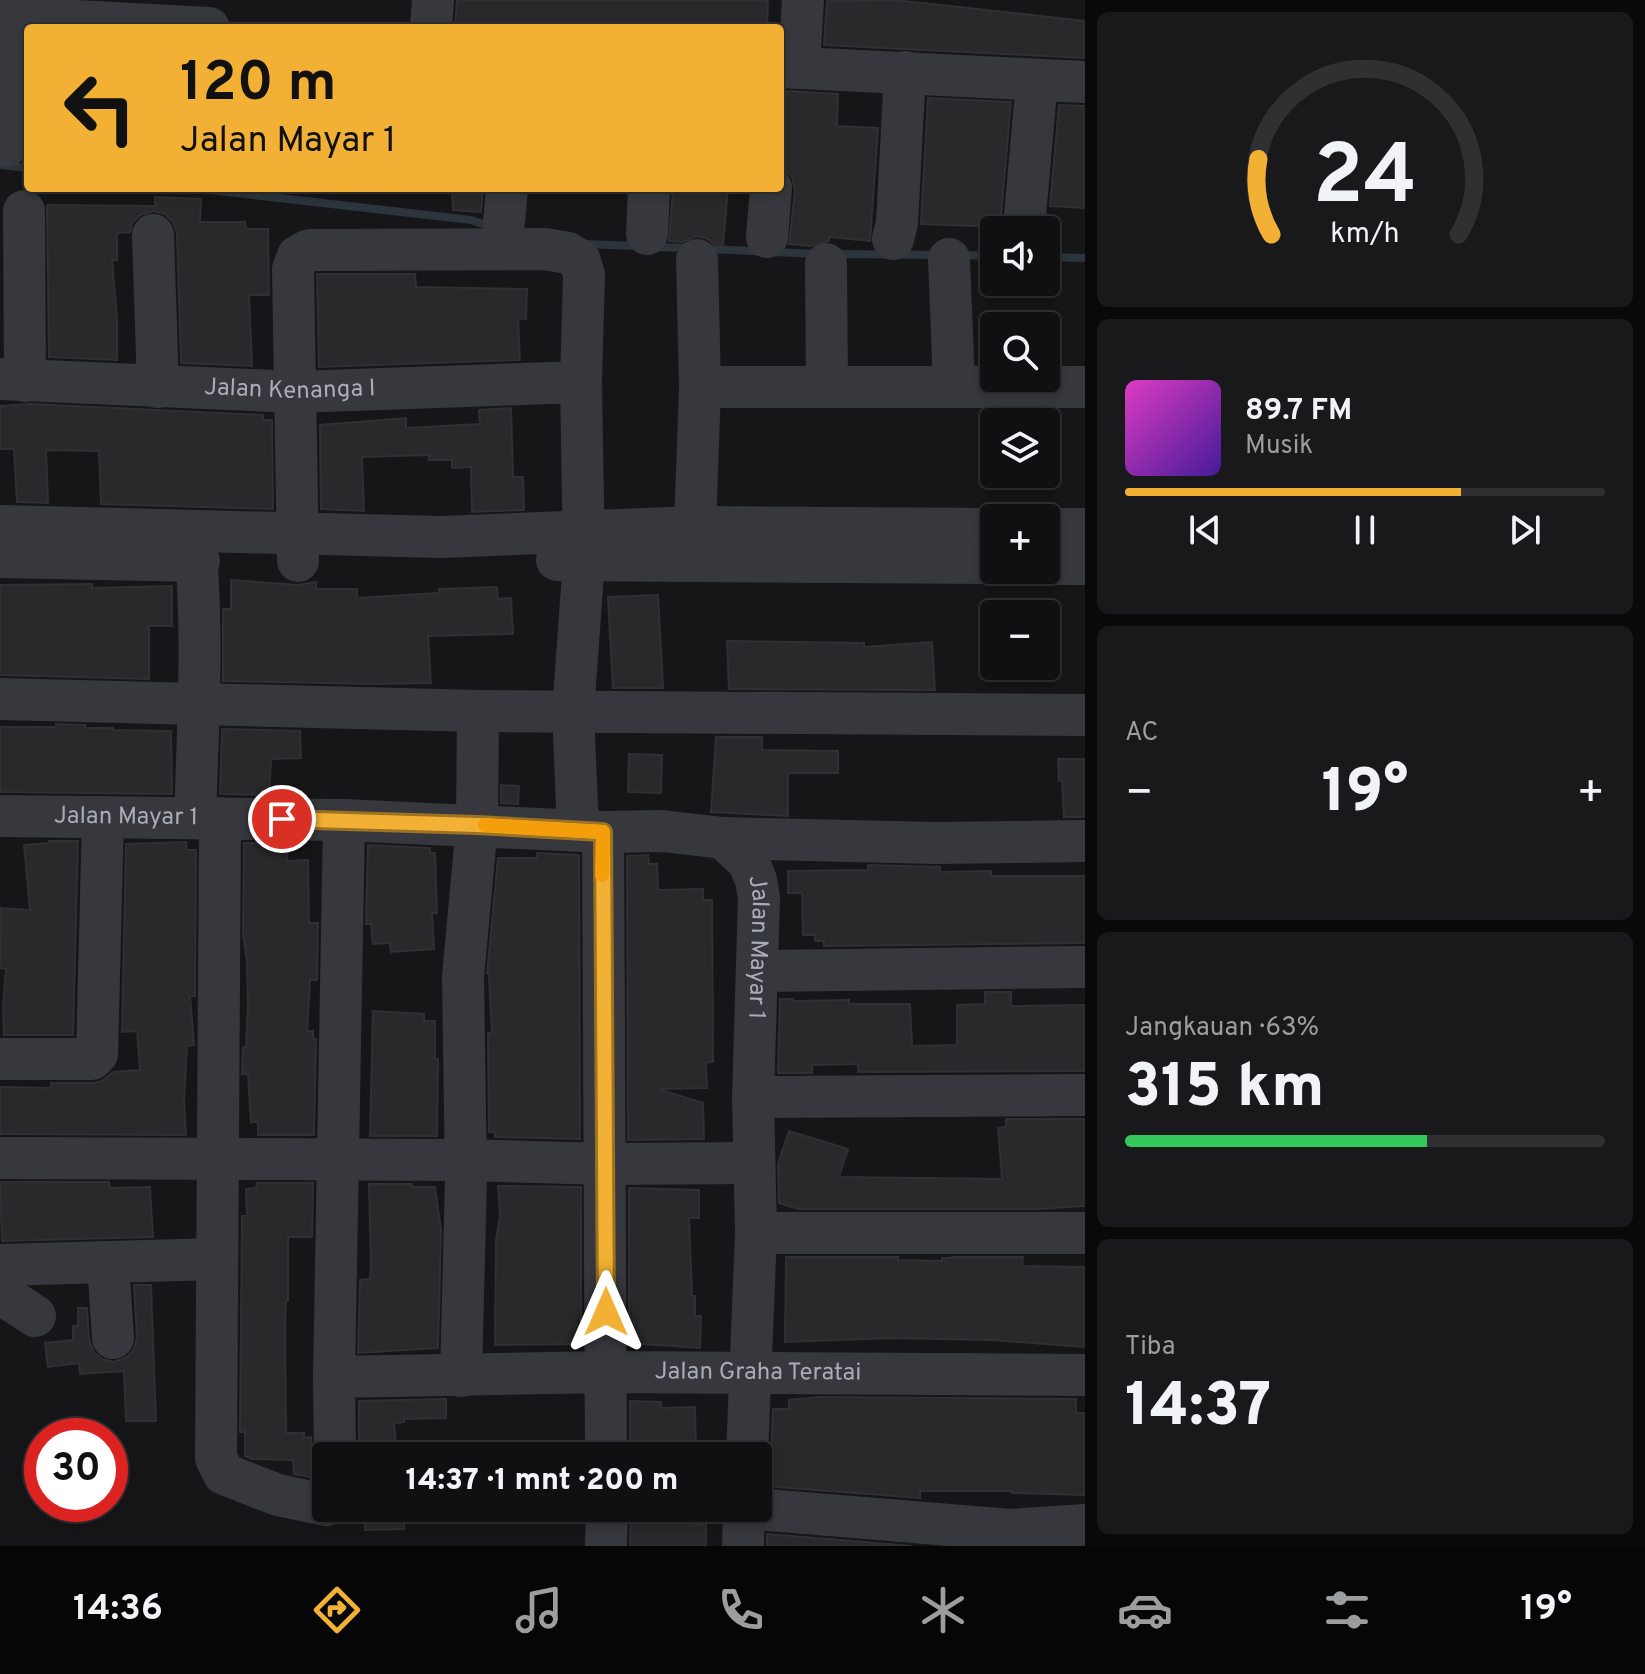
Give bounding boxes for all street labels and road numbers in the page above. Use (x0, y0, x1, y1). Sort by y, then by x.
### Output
street label: Jalan Kenanga I (203, 373, 376, 407)
street label: Jalan Mayar 1 (54, 802, 198, 833)
street label: Jalan Mayar 1 (740, 873, 774, 1020)
street label: Jalan Graha Teratai (654, 1357, 861, 1389)

